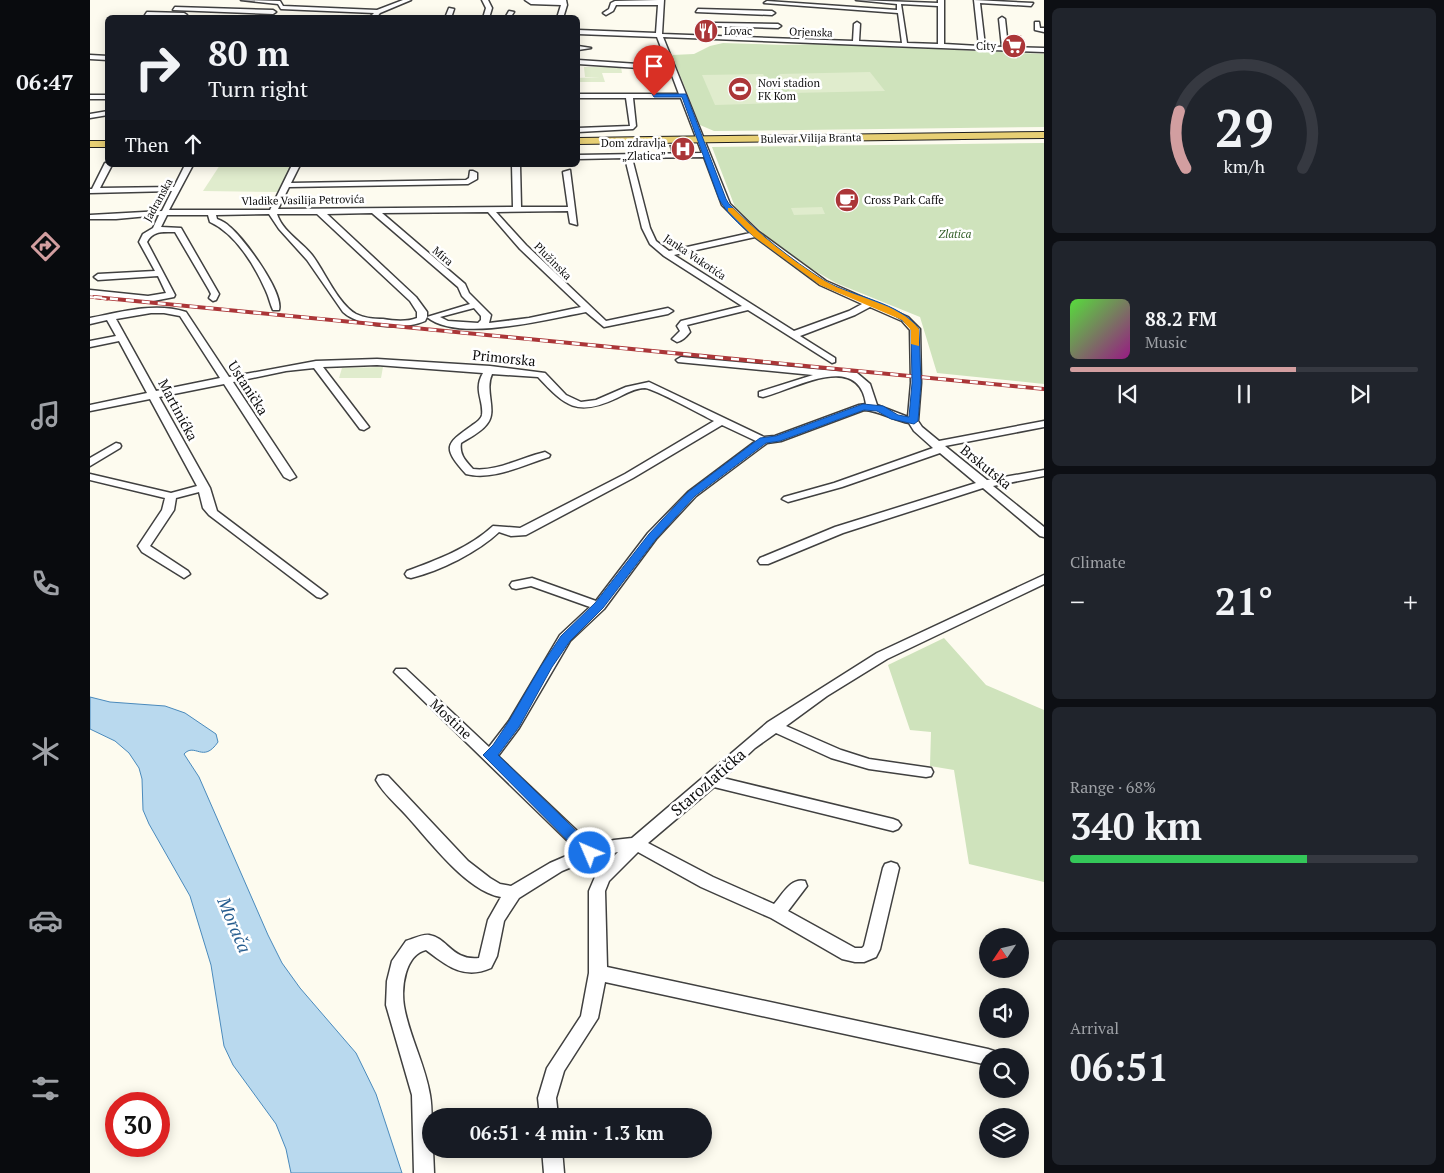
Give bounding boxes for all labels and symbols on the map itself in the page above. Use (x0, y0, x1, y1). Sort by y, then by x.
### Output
restaurant icon: Lovac (693, 18, 719, 44)
place label: Lovac (724, 24, 752, 38)
street label: Orjenska (789, 24, 833, 40)
supermarket icon: City (1001, 33, 1027, 59)
place label: City (976, 39, 996, 53)
pin (633, 45, 675, 96)
sports icon: Novi stadion FK Kom (727, 76, 753, 102)
place label: Novi stadion FK Kom (758, 76, 820, 103)
street label: Bulevar Vilija Branta (760, 130, 862, 146)
place label: Dom zdravlja „Zlatica” (601, 136, 666, 163)
hospital icon: Dom zdravlja „Zlatica” (670, 136, 696, 162)
street label: Jadranska (140, 175, 176, 224)
cafe icon: Cross Park Caffe (834, 187, 860, 213)
street label: Vladike Vasilija Petrovića (241, 192, 365, 208)
place label: Cross Park Caffe (864, 193, 944, 207)
park label: Zlatica (939, 227, 972, 241)
street label: Janka Vukotića (661, 231, 729, 283)
street label: Plužinska (531, 239, 575, 283)
street label: Mira (430, 243, 457, 269)
street label: Primorska (471, 345, 537, 370)
street label: Ustanička (224, 357, 273, 419)
street label: Martinićka (154, 376, 203, 444)
street label: Brskutska (957, 440, 1016, 493)
street label: Mostine (426, 694, 476, 743)
street label: Starozlatička (666, 743, 750, 821)
position arrow (563, 826, 615, 878)
water label: Morača (212, 892, 257, 956)
north arrow (979, 928, 1029, 978)
speed limit sign: 30 (105, 1092, 170, 1157)

